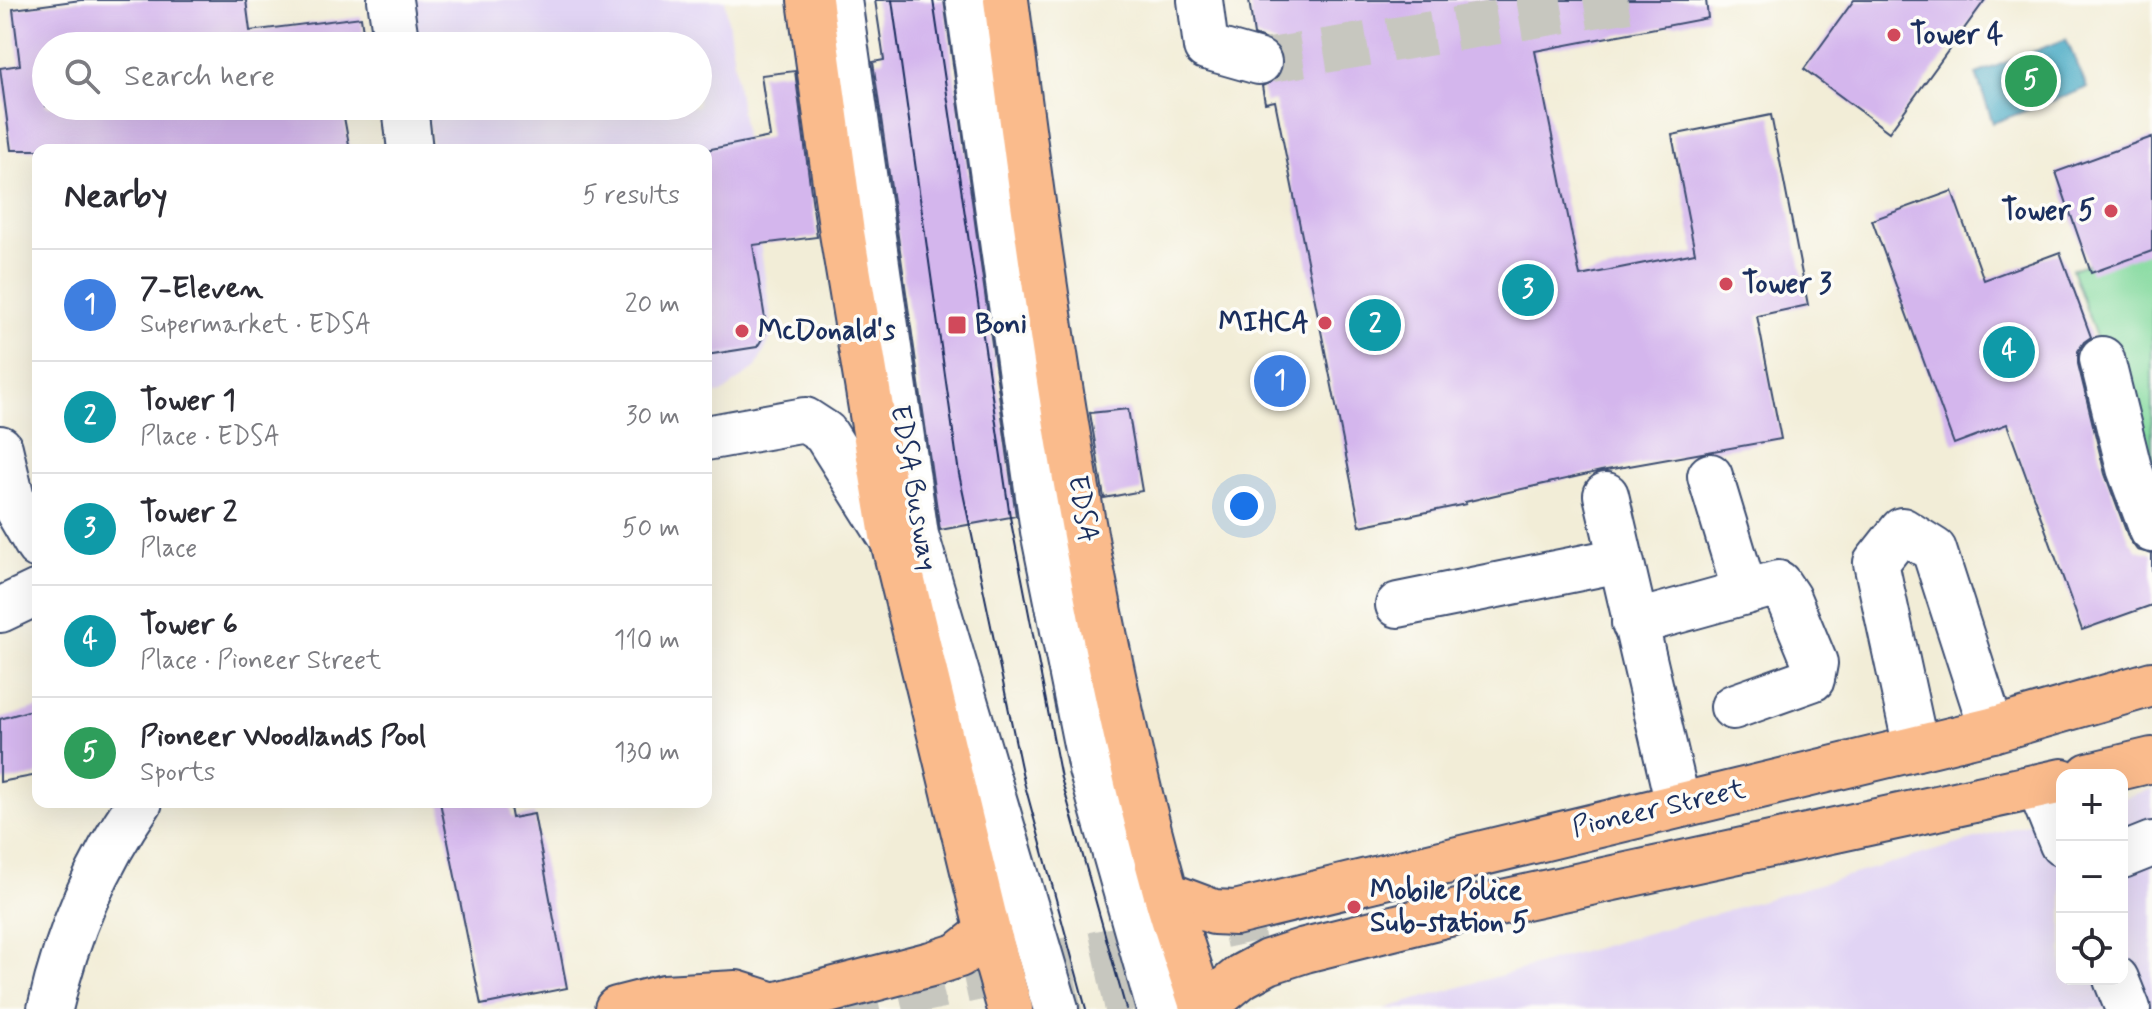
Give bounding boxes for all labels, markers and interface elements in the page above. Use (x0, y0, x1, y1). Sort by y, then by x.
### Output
place label: Tower 4 (1910, 17, 2004, 54)
marker: Tower 4 (1885, 26, 1903, 44)
search box (32, 32, 712, 120)
pin: 5 (2005, 51, 2057, 111)
icon: search (60, 54, 104, 98)
text: Search here (124, 57, 275, 96)
text: Nearby (64, 174, 168, 219)
text: 5 results (582, 179, 680, 213)
place label: Tower 5 (2001, 193, 2095, 230)
marker: Tower 5 (2102, 202, 2120, 220)
pin: 3 (1502, 260, 1554, 320)
place label: Tower 3 (1742, 266, 1832, 303)
text: 7-Eleven (140, 269, 263, 308)
marker: Tower 3 (1717, 275, 1735, 293)
text: 1 (84, 288, 96, 322)
text: 20 m (625, 288, 680, 322)
pin: 2 (1349, 295, 1401, 355)
place label: MIHCA (1219, 305, 1309, 342)
place label: Boni (975, 307, 1027, 344)
text: Supermarket · EDSA (140, 308, 371, 342)
place label: McDonald's (758, 313, 896, 350)
marker: Boni (946, 314, 968, 336)
marker: MIHCA (1316, 314, 1334, 332)
marker: McDonald's (733, 322, 751, 340)
pin: 4 (1983, 322, 2035, 382)
pin: 1 (1254, 351, 1306, 411)
text: Tower 1 (140, 381, 236, 420)
text: 2 (84, 400, 96, 434)
text: 30 m (626, 400, 680, 434)
street label: EDSA Busway (880, 402, 946, 574)
text: Place · EDSA (140, 420, 280, 454)
street label: EDSA (1058, 472, 1106, 546)
your location (1224, 486, 1264, 526)
text: Tower 2 (140, 493, 237, 532)
text: 3 (84, 512, 96, 546)
text: 50 m (622, 512, 680, 546)
text: Place (140, 532, 197, 566)
text: Tower 6 (140, 605, 238, 644)
text: 4 (82, 624, 98, 658)
text: 110 m (614, 624, 680, 658)
text: Place · Pioneer Street (140, 644, 381, 678)
text: Pioneer Woodlands Pool (140, 717, 426, 756)
text: 5 (82, 736, 98, 770)
text: 130 m (614, 736, 680, 770)
text: Sports (140, 756, 215, 790)
map controls (2056, 769, 2128, 985)
button: + (2056, 769, 2128, 841)
street label: Pioneer Street (1569, 771, 1750, 847)
button: − (2056, 841, 2128, 913)
place label: Mobile Police Sub-station 5 (1370, 873, 1529, 942)
marker: Mobile Police Sub-station 5 (1345, 898, 1363, 916)
button: locate (2056, 913, 2128, 985)

